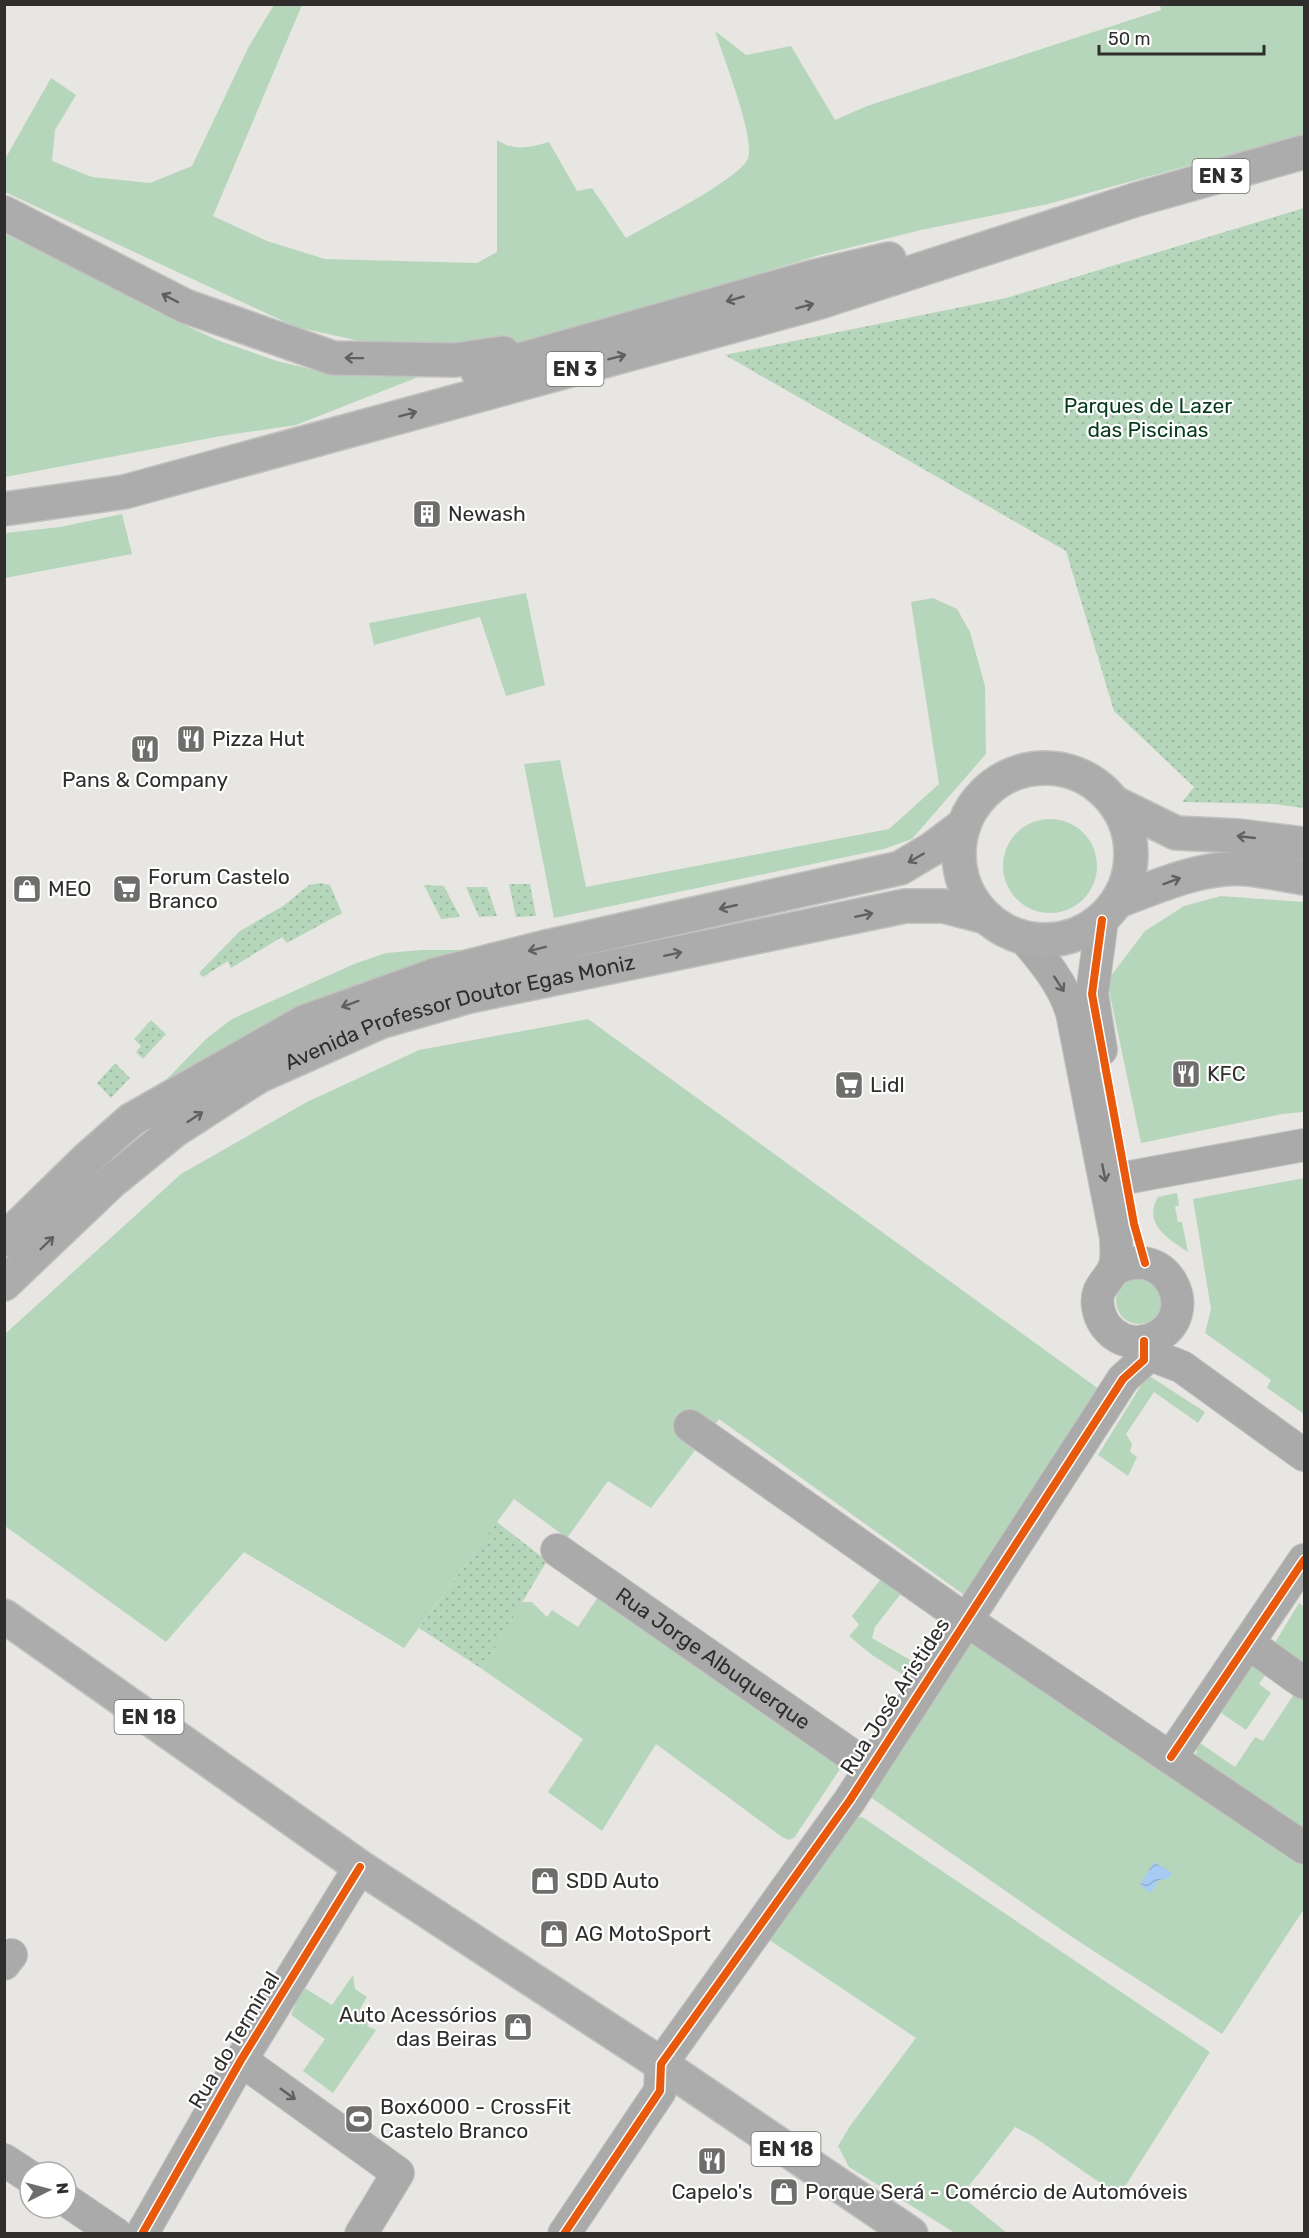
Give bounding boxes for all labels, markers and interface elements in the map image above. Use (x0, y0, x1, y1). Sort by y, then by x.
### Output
scale bar (1099, 18, 1264, 56)
text: 50 m (1108, 28, 1151, 50)
road number: EN 3 (1192, 159, 1250, 193)
one-way arrow (161, 292, 179, 304)
one-way arrow (726, 294, 745, 305)
one-way arrow (795, 300, 814, 311)
one-way arrow (607, 351, 626, 362)
road number: EN 3 (546, 352, 604, 386)
one-way arrow (345, 353, 365, 364)
park label: Parques de Lazer das Piscinas (1064, 393, 1232, 442)
one-way arrow (398, 408, 417, 419)
building icon: Newash (411, 498, 443, 530)
place label: Newash (448, 501, 526, 526)
restaurant icon: Pizza Hut (175, 723, 207, 755)
place label: Pizza Hut (212, 726, 305, 751)
restaurant icon: Pans & Company (129, 733, 161, 765)
place label: Pans & Company (62, 767, 228, 792)
one-way arrow (1237, 831, 1257, 842)
one-way arrow (908, 853, 925, 865)
place label: Forum Castelo Branco (148, 864, 290, 913)
shop icon: MEO (11, 873, 43, 905)
supermarket icon: Forum Castelo Branco (111, 873, 143, 905)
one-way arrow (1162, 874, 1181, 885)
place label: MEO (48, 876, 91, 901)
one-way arrow (718, 902, 738, 913)
one-way arrow (854, 909, 874, 920)
one-way arrow (528, 944, 547, 956)
one-way arrow (663, 948, 683, 959)
street label: Avenida Professor Doutor Egas Moniz (281, 949, 637, 1075)
one-way arrow (1054, 975, 1066, 992)
one-way arrow (342, 1000, 360, 1011)
restaurant icon: KFC (1170, 1058, 1202, 1090)
place label: KFC (1207, 1061, 1246, 1086)
supermarket icon: Lidl (833, 1069, 865, 1101)
place label: Lidl (870, 1072, 905, 1097)
one-way arrow (186, 1111, 203, 1123)
one-way arrow (1098, 1163, 1110, 1182)
one-way arrow (39, 1236, 54, 1251)
street label: Rua Jorge Albuquerque (611, 1582, 815, 1735)
street label: Rua José Aristides (835, 1613, 955, 1779)
road number: EN 18 (114, 1700, 184, 1734)
shop icon: SDD Auto (529, 1865, 561, 1897)
place label: SDD Auto (566, 1868, 659, 1893)
shop icon: AG MotoSport (538, 1918, 570, 1950)
place label: AG MotoSport (575, 1921, 711, 1946)
street label: Rua do Terminal (183, 1967, 284, 2113)
place label: Auto Acessórios das Beiras (339, 2002, 497, 2051)
shop icon: Auto Acessórios das Beiras (502, 2011, 534, 2043)
one-way arrow (280, 2088, 296, 2100)
place label: Box6000 - CrossFit Castelo Branco (380, 2094, 571, 2143)
sports icon: Box6000 - CrossFit Castelo Branco (343, 2103, 375, 2135)
road number: EN 18 (752, 2132, 820, 2166)
restaurant icon: Capelo's (696, 2145, 728, 2177)
north arrow (18, 2160, 78, 2220)
shop icon: Porque Será - Comércio de Automóveis (768, 2176, 800, 2208)
place label: Capelo's (671, 2179, 753, 2204)
place label: Porque Será - Comércio de Automóveis (805, 2179, 1188, 2204)
text: N (52, 2182, 72, 2195)

